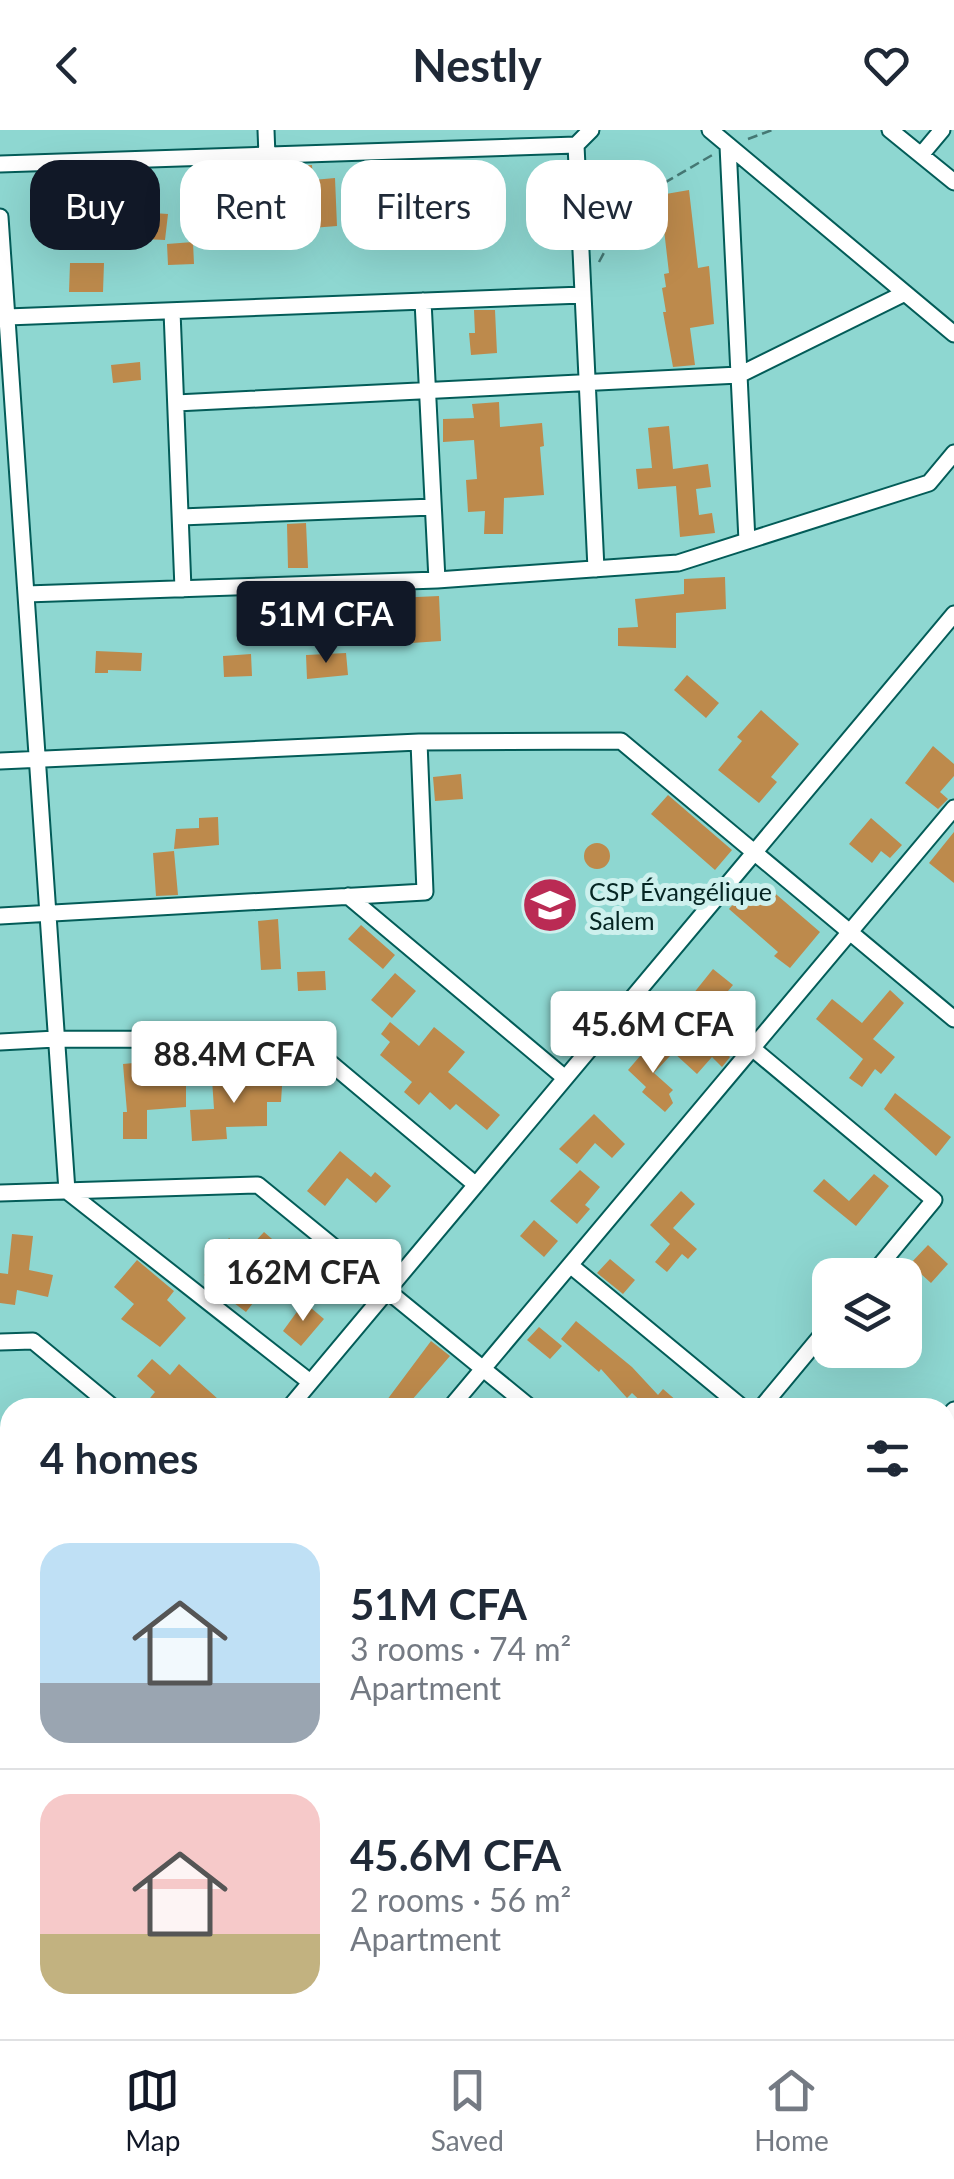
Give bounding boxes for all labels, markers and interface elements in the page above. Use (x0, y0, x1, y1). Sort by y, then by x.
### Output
icon: back (40, 38, 95, 93)
text: Nestly (412, 38, 542, 92)
icon: heart (859, 38, 914, 93)
chip: Buy (30, 160, 160, 250)
chip: Rent (180, 160, 321, 250)
chip: Filters (341, 160, 506, 250)
chip: New (526, 160, 668, 250)
pin: 51M CFA (234, 581, 418, 666)
text: 51M CFA (259, 594, 393, 633)
school or university icon: CSP Évangélique Salem (520, 875, 580, 935)
place label: CSP Évangélique Salem (589, 876, 772, 935)
pin: 45.6M CFA (539, 991, 767, 1076)
text: 45.6M CFA (573, 1004, 733, 1043)
pin: 88.4M CFA (120, 1021, 348, 1106)
text: 88.4M CFA (154, 1034, 314, 1073)
pin: 162M CFA (200, 1239, 406, 1324)
text: 162M CFA (226, 1252, 380, 1291)
map controls (812, 1258, 922, 1368)
button: layers (812, 1258, 922, 1368)
icon: filters (860, 1431, 915, 1486)
text: 4 homes (40, 1433, 198, 1483)
text: 51M CFA (350, 1579, 527, 1629)
icon: home (120, 1583, 240, 1703)
text: 3 rooms · 74 m² (350, 1629, 571, 1668)
text: Apartment (350, 1668, 501, 1707)
text: 45.6M CFA (350, 1830, 561, 1880)
icon: home (120, 1834, 240, 1954)
text: 2 rooms · 56 m² (350, 1880, 571, 1919)
text: Apartment (350, 1919, 501, 1958)
tab: Map (125, 2063, 180, 2157)
tab: Saved (431, 2063, 504, 2157)
tab: Home (754, 2063, 829, 2157)

